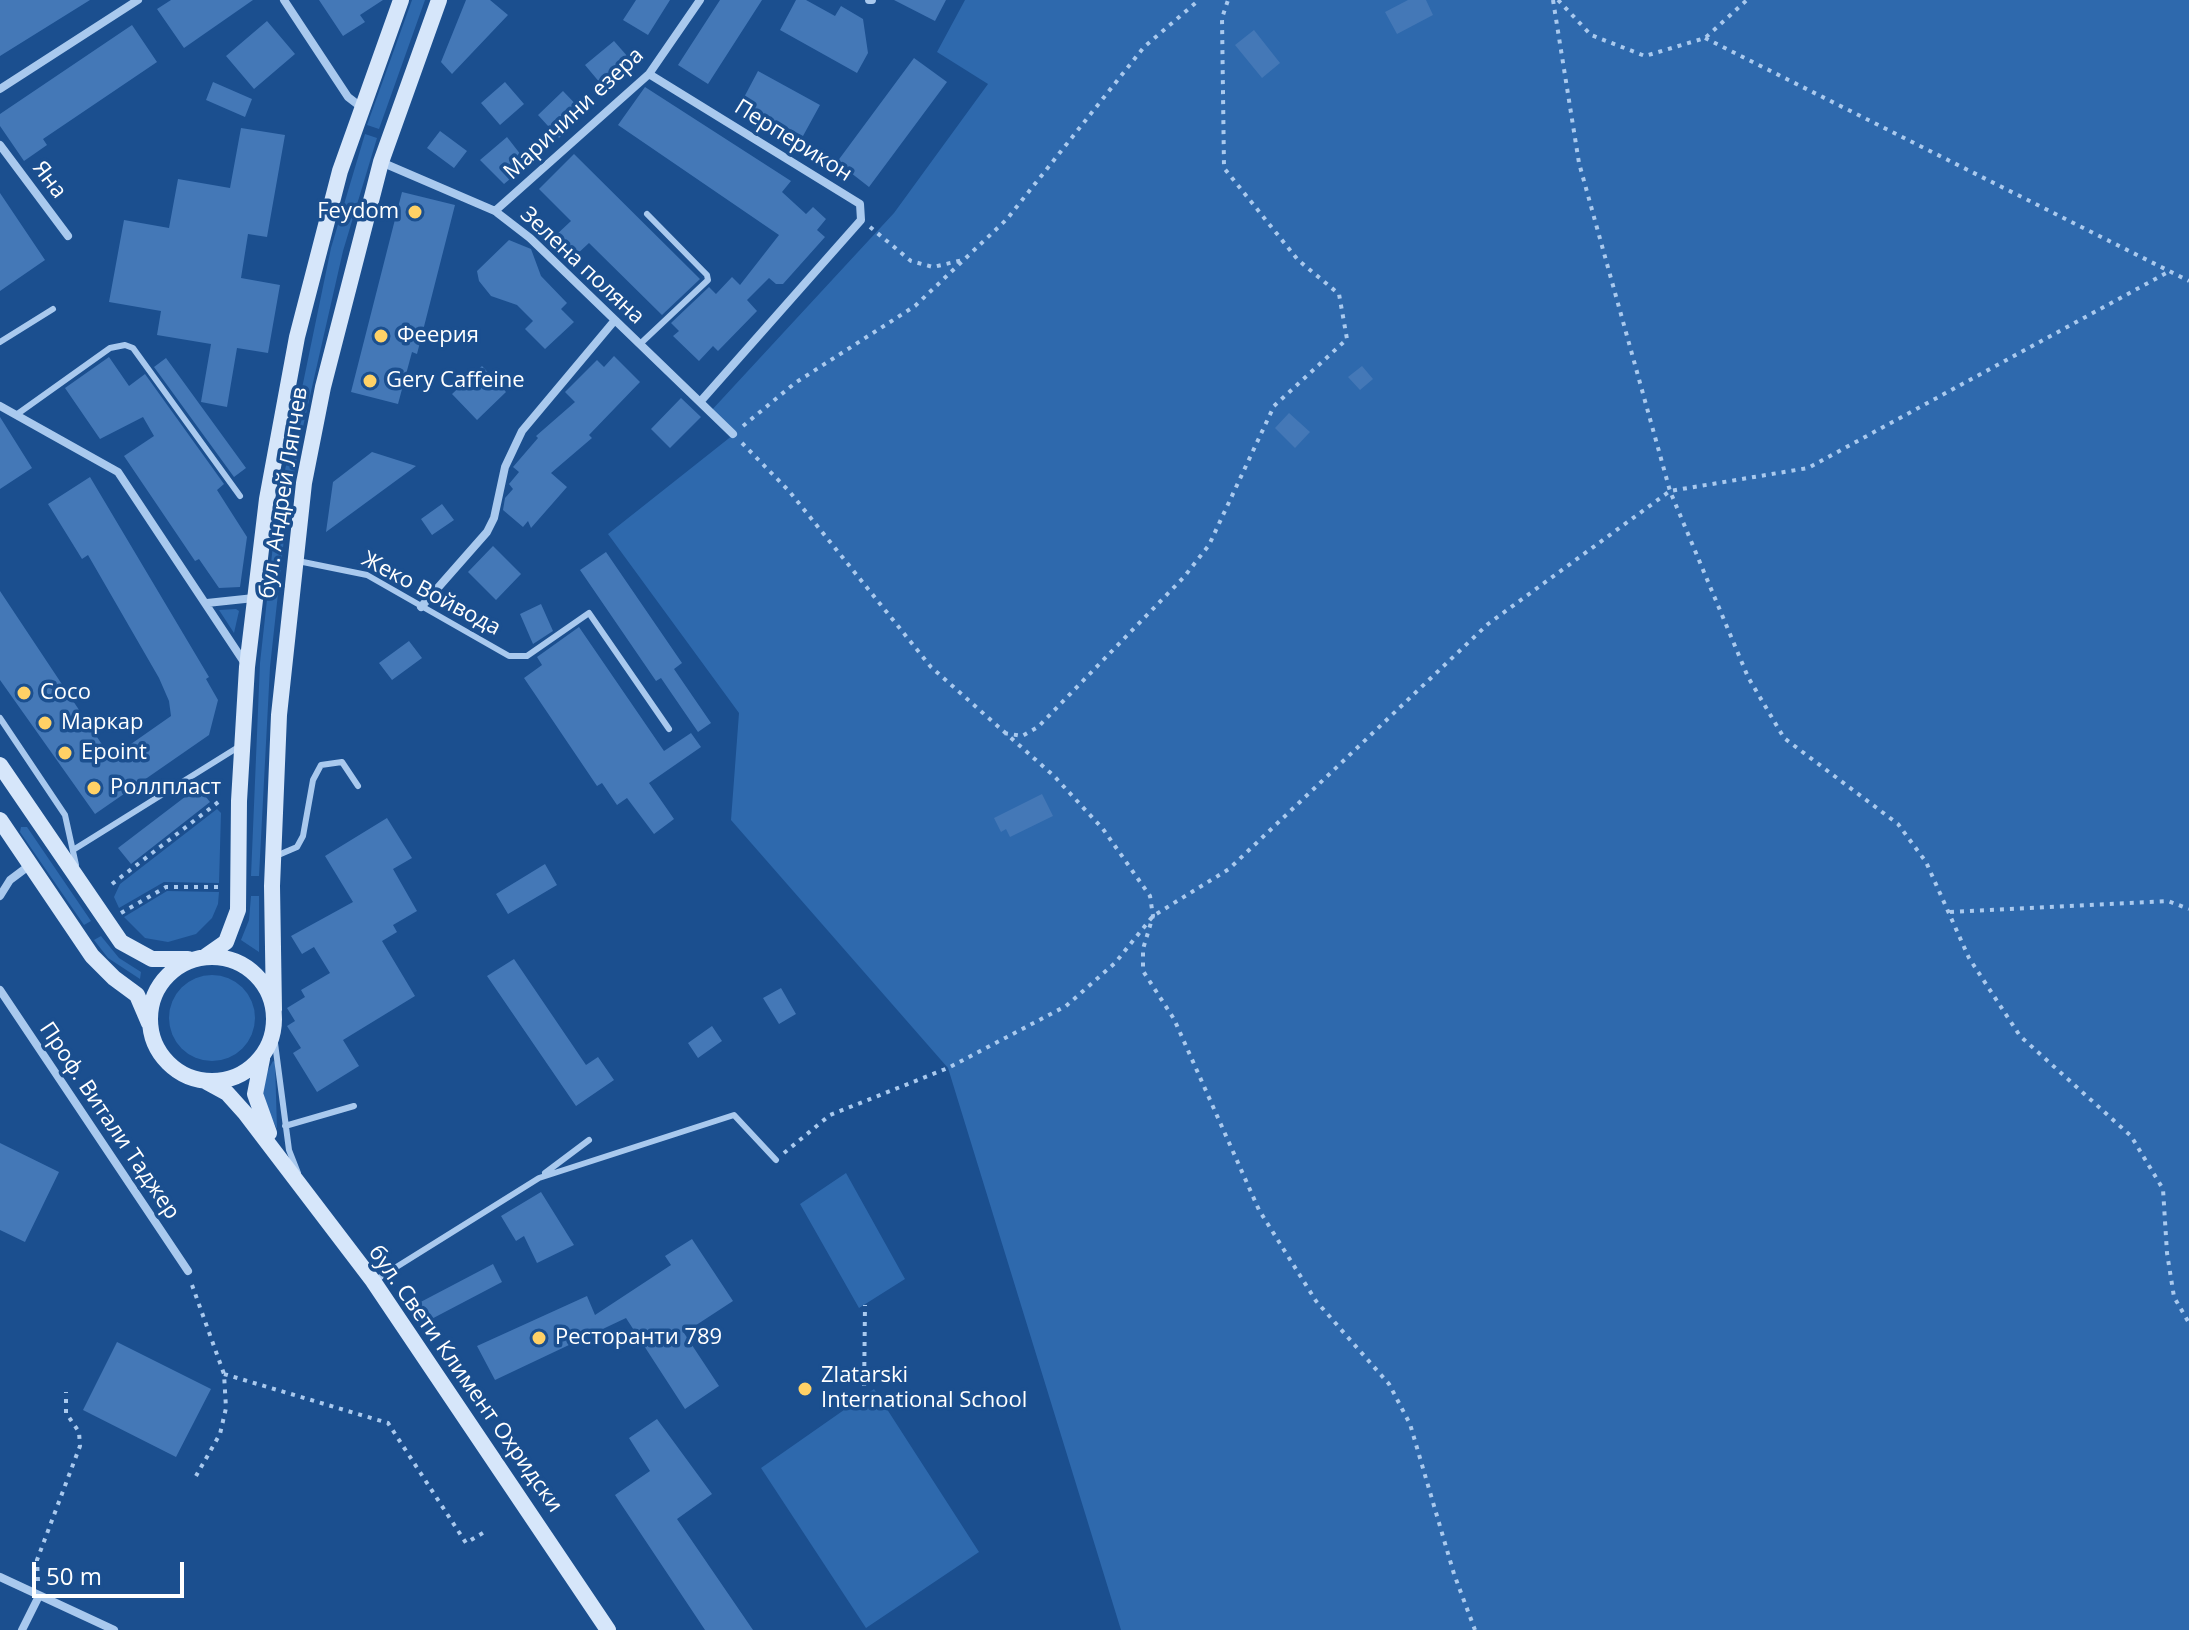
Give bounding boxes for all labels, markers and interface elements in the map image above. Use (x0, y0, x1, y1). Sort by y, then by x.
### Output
street label: Маричини езера (499, 42, 649, 186)
street label: Перперикон (729, 94, 857, 188)
street label: Яна (26, 156, 72, 204)
place label: Feydom (317, 199, 399, 225)
street label: Зелена поляна (515, 202, 649, 330)
marker: Feydom (406, 203, 424, 221)
place label: Феерия (397, 323, 479, 349)
marker: Феерия (372, 327, 390, 345)
place label: Gery Caffeine (386, 368, 525, 394)
marker: Gery Caffeine (361, 372, 379, 390)
street label: бул. Андрей Ляпчев (254, 385, 314, 601)
street label: Жеко Войвода (357, 546, 505, 642)
place label: Coco (40, 680, 91, 706)
marker: Coco (15, 684, 33, 702)
place label: Маркар (61, 710, 144, 736)
marker: Маркар (36, 714, 54, 732)
place label: Epoint (81, 740, 147, 766)
marker: Epoint (56, 744, 74, 762)
place label: Роллпласт (110, 775, 221, 801)
marker: Роллпласт (85, 779, 103, 797)
street label: Проф. Витали Таджер (33, 1017, 185, 1225)
street label: бул. Свети Климент Охридски (362, 1240, 568, 1518)
place label: Ресторанти 789 (555, 1325, 722, 1351)
marker: Ресторанти 789 (530, 1329, 548, 1347)
place label: Zlatarski International School (821, 1363, 1027, 1414)
marker: Zlatarski International School (796, 1380, 814, 1398)
scale bar (36, 1546, 188, 1596)
text: 50 m (46, 1559, 102, 1592)

